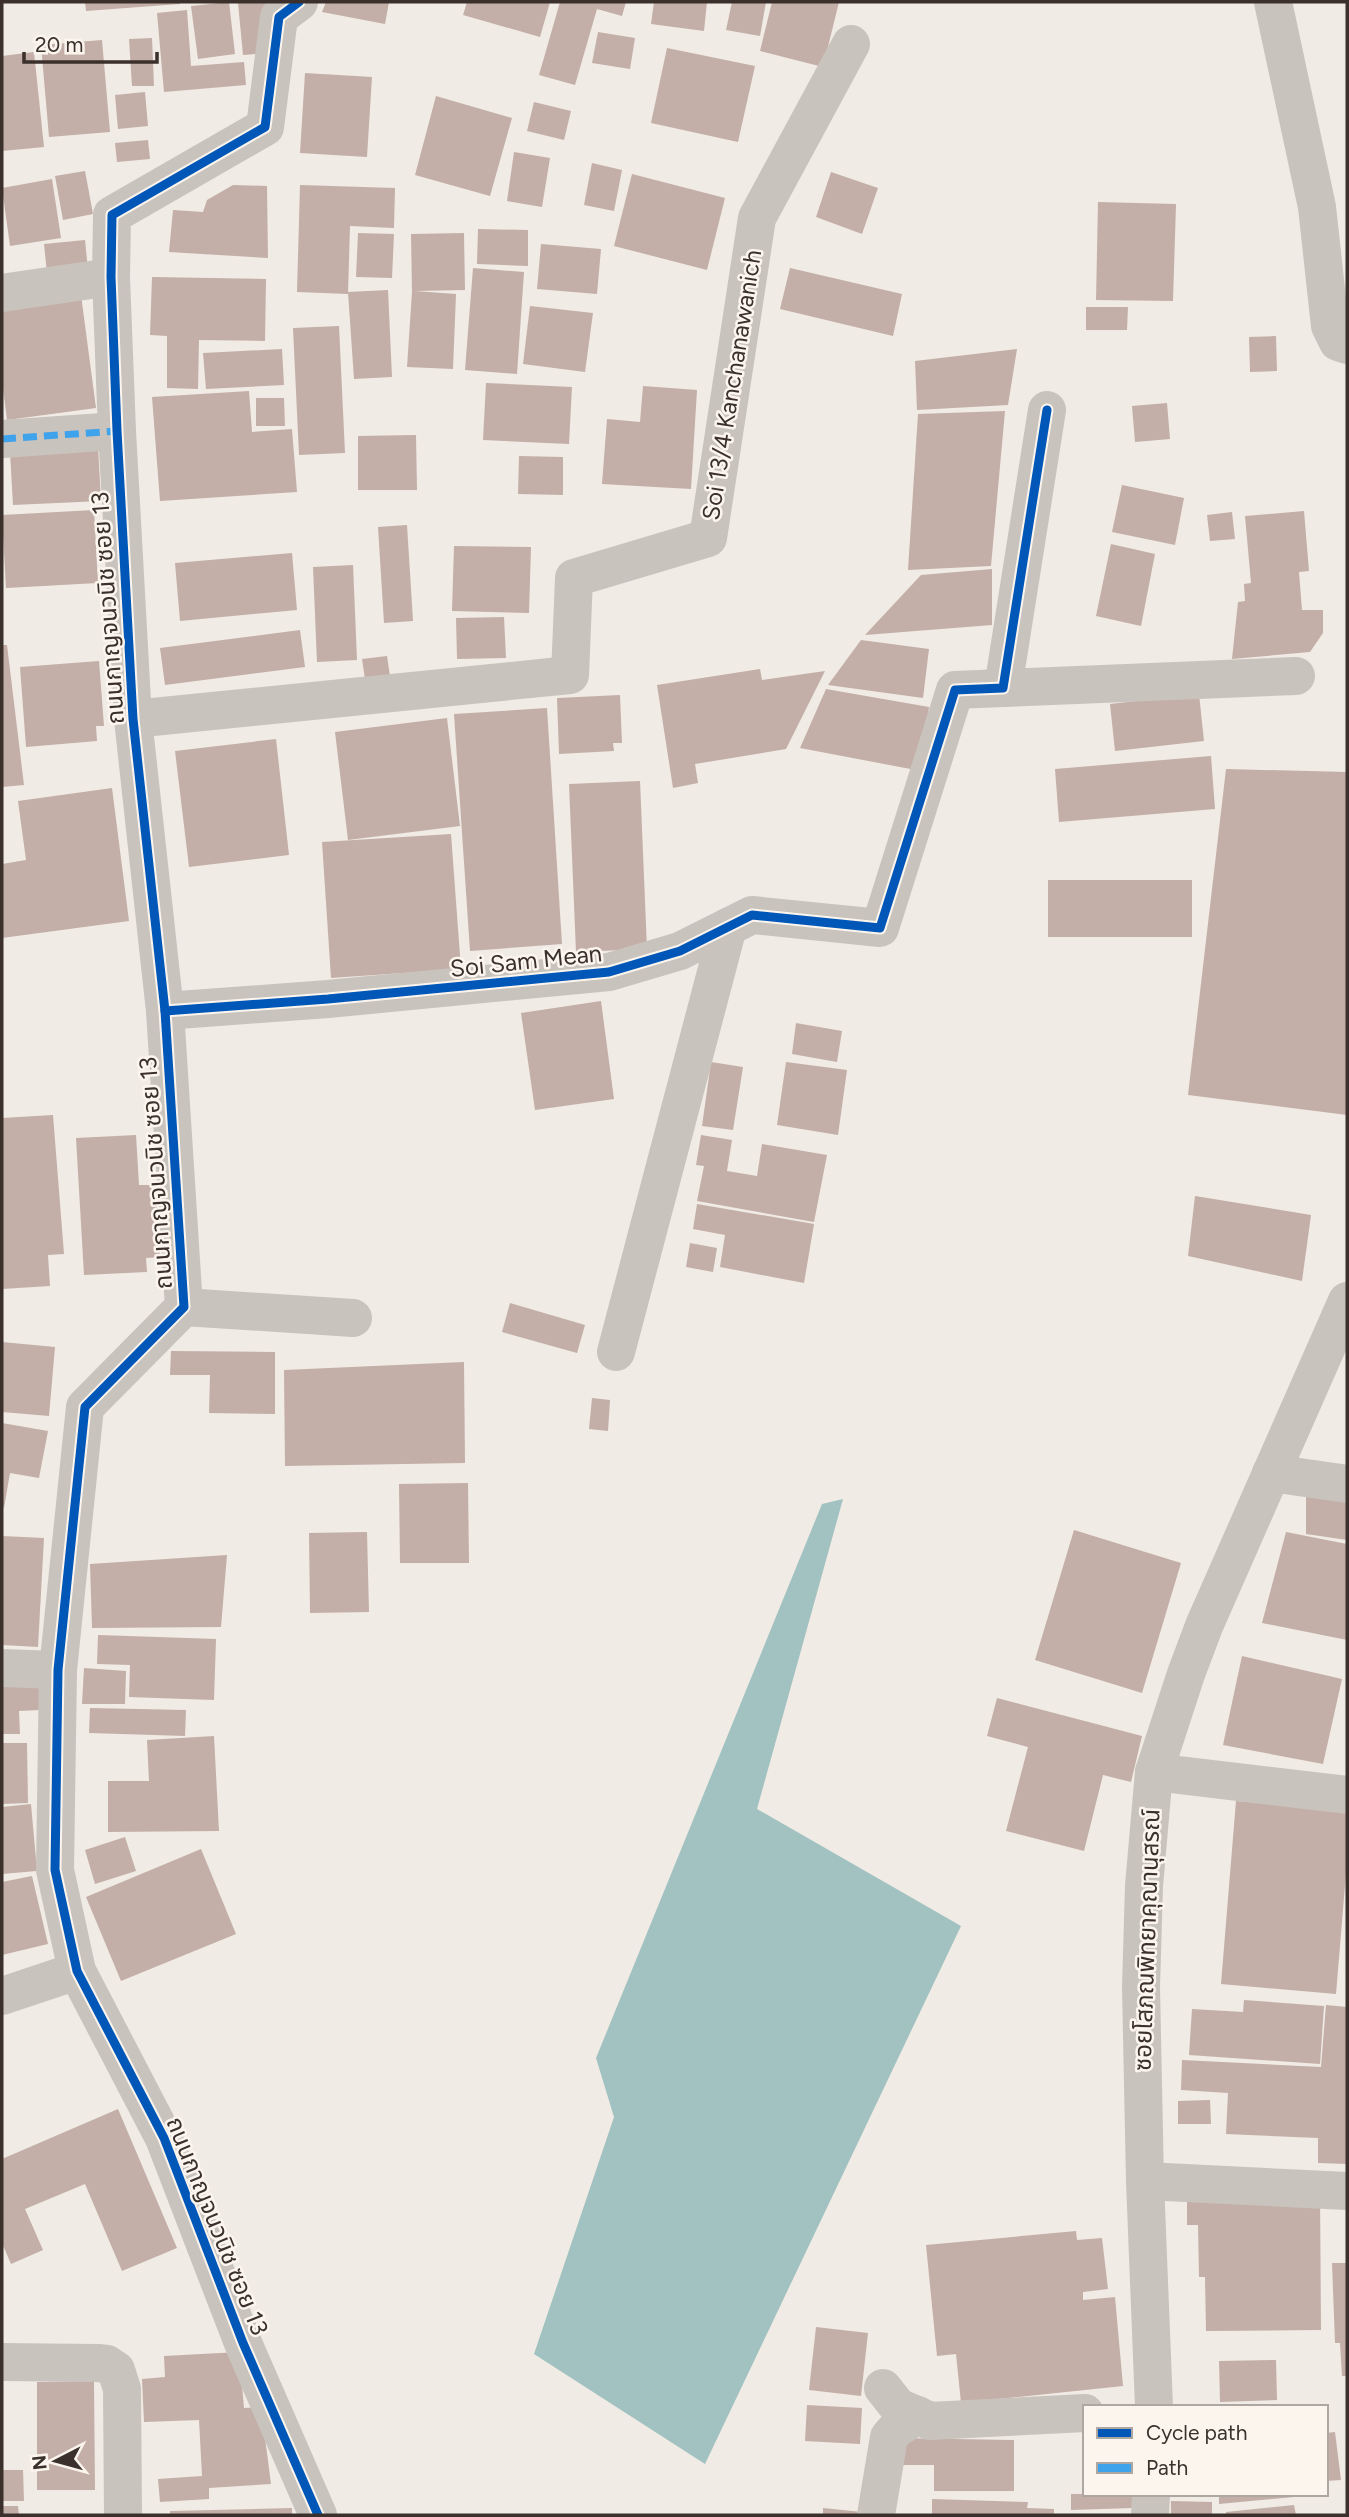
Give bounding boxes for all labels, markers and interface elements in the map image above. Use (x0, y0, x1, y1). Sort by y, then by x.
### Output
scale bar (24, 21, 158, 65)
text: 20 m (35, 32, 83, 57)
street label: Soi 13/4 Kanchanawanich (696, 248, 767, 522)
street label: ถนนกาญจนวนิช ซอย 13 (85, 491, 130, 725)
street label: Soi Sam Mean (449, 938, 603, 983)
street label: ถนนกาญจนวนิช ซอย 13 (133, 1056, 178, 1290)
street label: ซอยโสภณพิทยาคุณานุสรณ์ (1127, 1809, 1167, 2071)
street label: ถนนกาญจนวนิช ซอย 13 (160, 2112, 275, 2339)
legend (1083, 2405, 1328, 2496)
text: Cycle path (1146, 2420, 1247, 2445)
north arrow (21, 2426, 91, 2496)
text: N (27, 2454, 52, 2471)
text: Path (1146, 2455, 1188, 2480)

